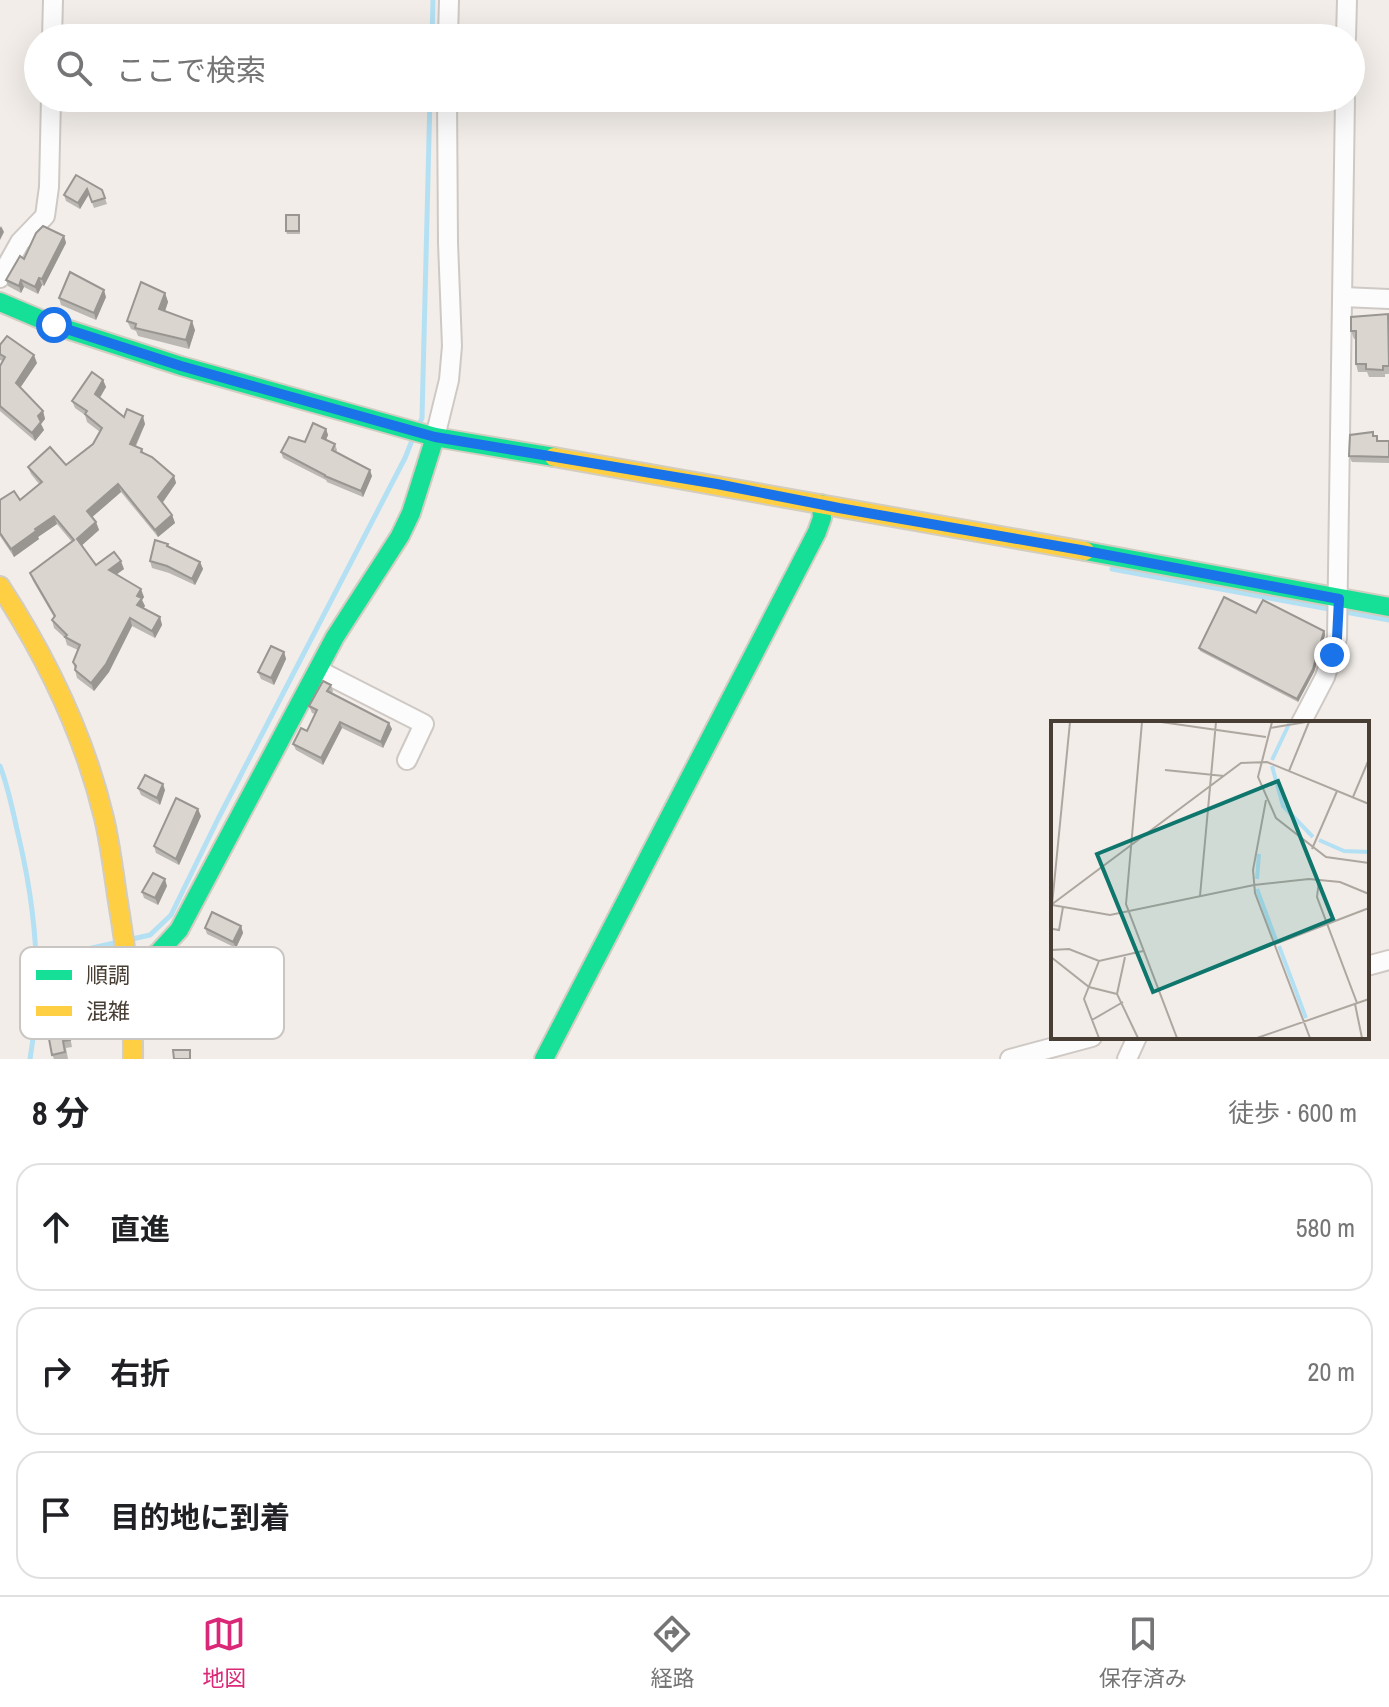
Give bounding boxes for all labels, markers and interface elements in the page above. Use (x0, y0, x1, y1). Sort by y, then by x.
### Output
search box (24, 24, 1365, 112)
icon: search (52, 46, 96, 90)
text: ここで検索 (116, 50, 266, 90)
route start (36, 307, 72, 343)
route end (1314, 637, 1350, 673)
inset map (1051, 721, 1369, 1039)
legend (20, 947, 284, 1039)
text: 順調 (86, 960, 130, 990)
text: 混雑 (86, 996, 130, 1026)
text: 8 分 (32, 1090, 89, 1136)
text: 徒歩 · 600 m (1228, 1095, 1357, 1130)
icon: ahead (34, 1205, 78, 1249)
text: 直進 (110, 1209, 170, 1249)
text: 580 m (1296, 1210, 1355, 1245)
icon: right (34, 1349, 78, 1393)
text: 右折 (110, 1353, 170, 1393)
text: 20 m (1308, 1354, 1355, 1389)
icon: arrive (34, 1493, 78, 1537)
text: 目的地に到着 (110, 1497, 290, 1537)
tab: 地図 (202, 1612, 246, 1693)
tab: 経路 (650, 1612, 695, 1693)
tab: 保存済み (1099, 1612, 1187, 1693)

